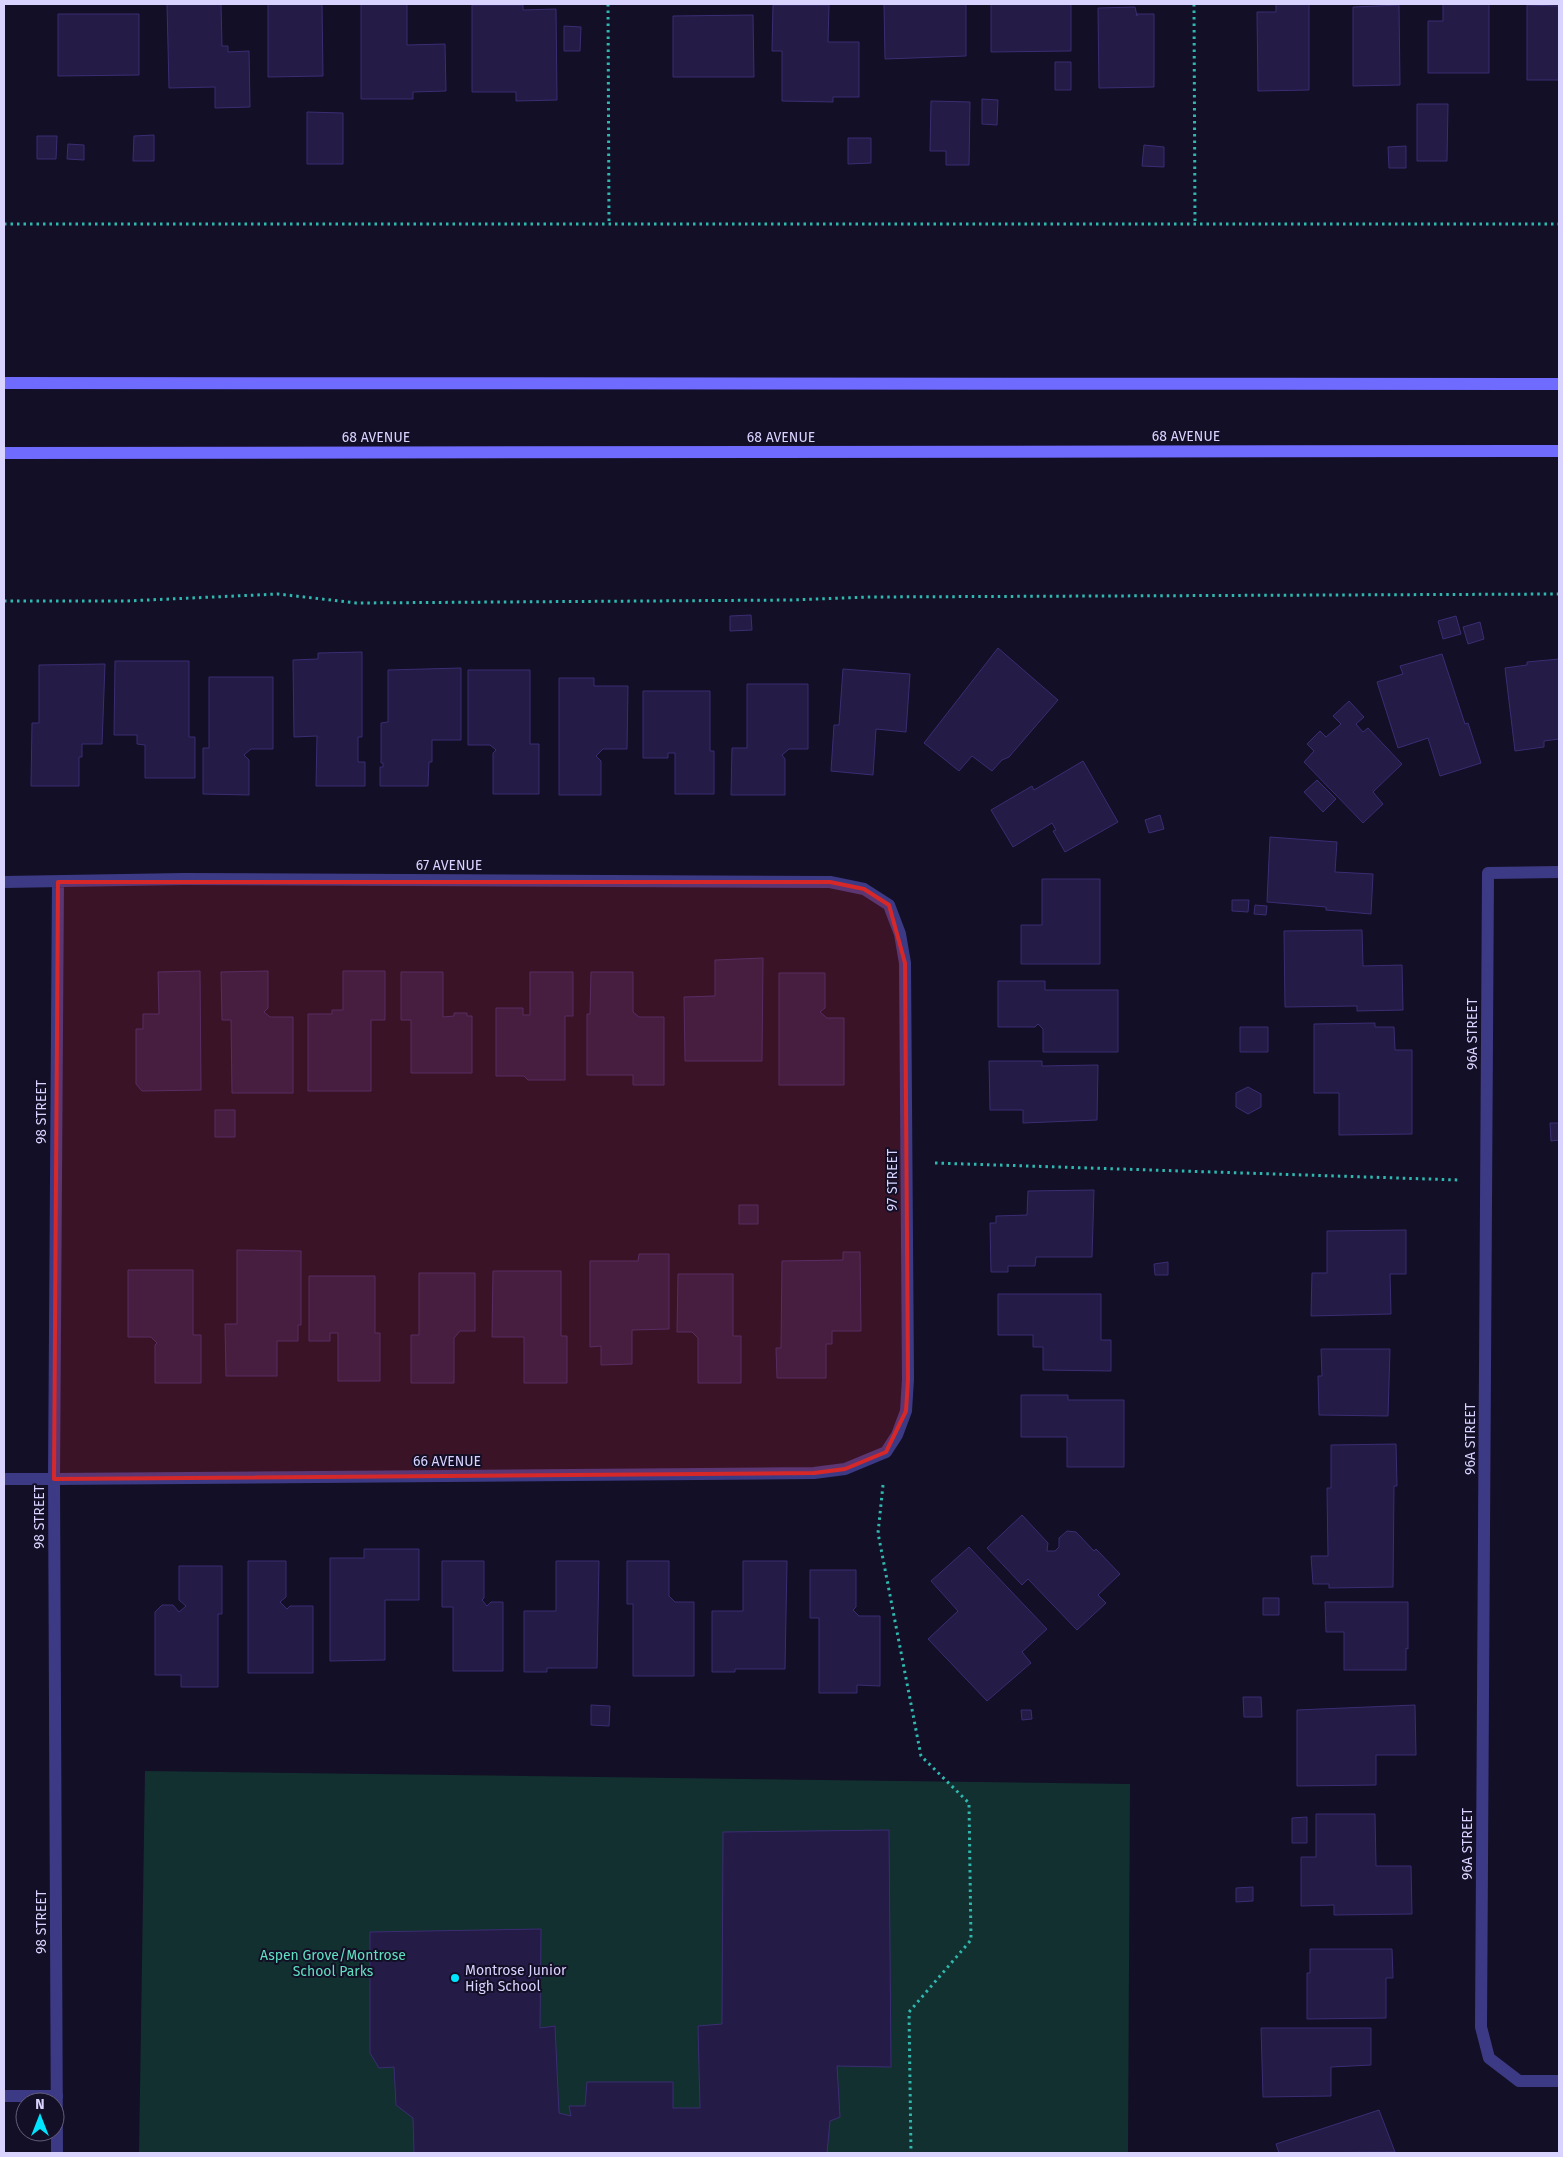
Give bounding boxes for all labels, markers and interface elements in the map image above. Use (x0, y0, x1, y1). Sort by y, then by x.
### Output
street label: 68 AVENUE (1152, 428, 1220, 445)
street label: 68 AVENUE (342, 429, 410, 446)
street label: 68 AVENUE (747, 429, 815, 446)
street label: 67 AVENUE (416, 857, 482, 874)
street label: 96A STREET (1464, 997, 1481, 1070)
street label: 98 STREET (33, 1079, 50, 1144)
street label: 97 STREET (884, 1148, 901, 1211)
street label: 96A STREET (1462, 1402, 1479, 1475)
street label: 66 AVENUE (413, 1453, 481, 1470)
street label: 98 STREET (31, 1484, 48, 1549)
street label: 96A STREET (1459, 1807, 1476, 1880)
street label: 98 STREET (33, 1889, 50, 1954)
park label: Aspen Grove/Montrose School Parks (260, 1947, 406, 1980)
place label: Montrose Junior High School (465, 1962, 567, 1995)
marker: Montrose Junior High School (449, 1972, 461, 1984)
north arrow (15, 2092, 65, 2142)
text: N (35, 2096, 45, 2113)

